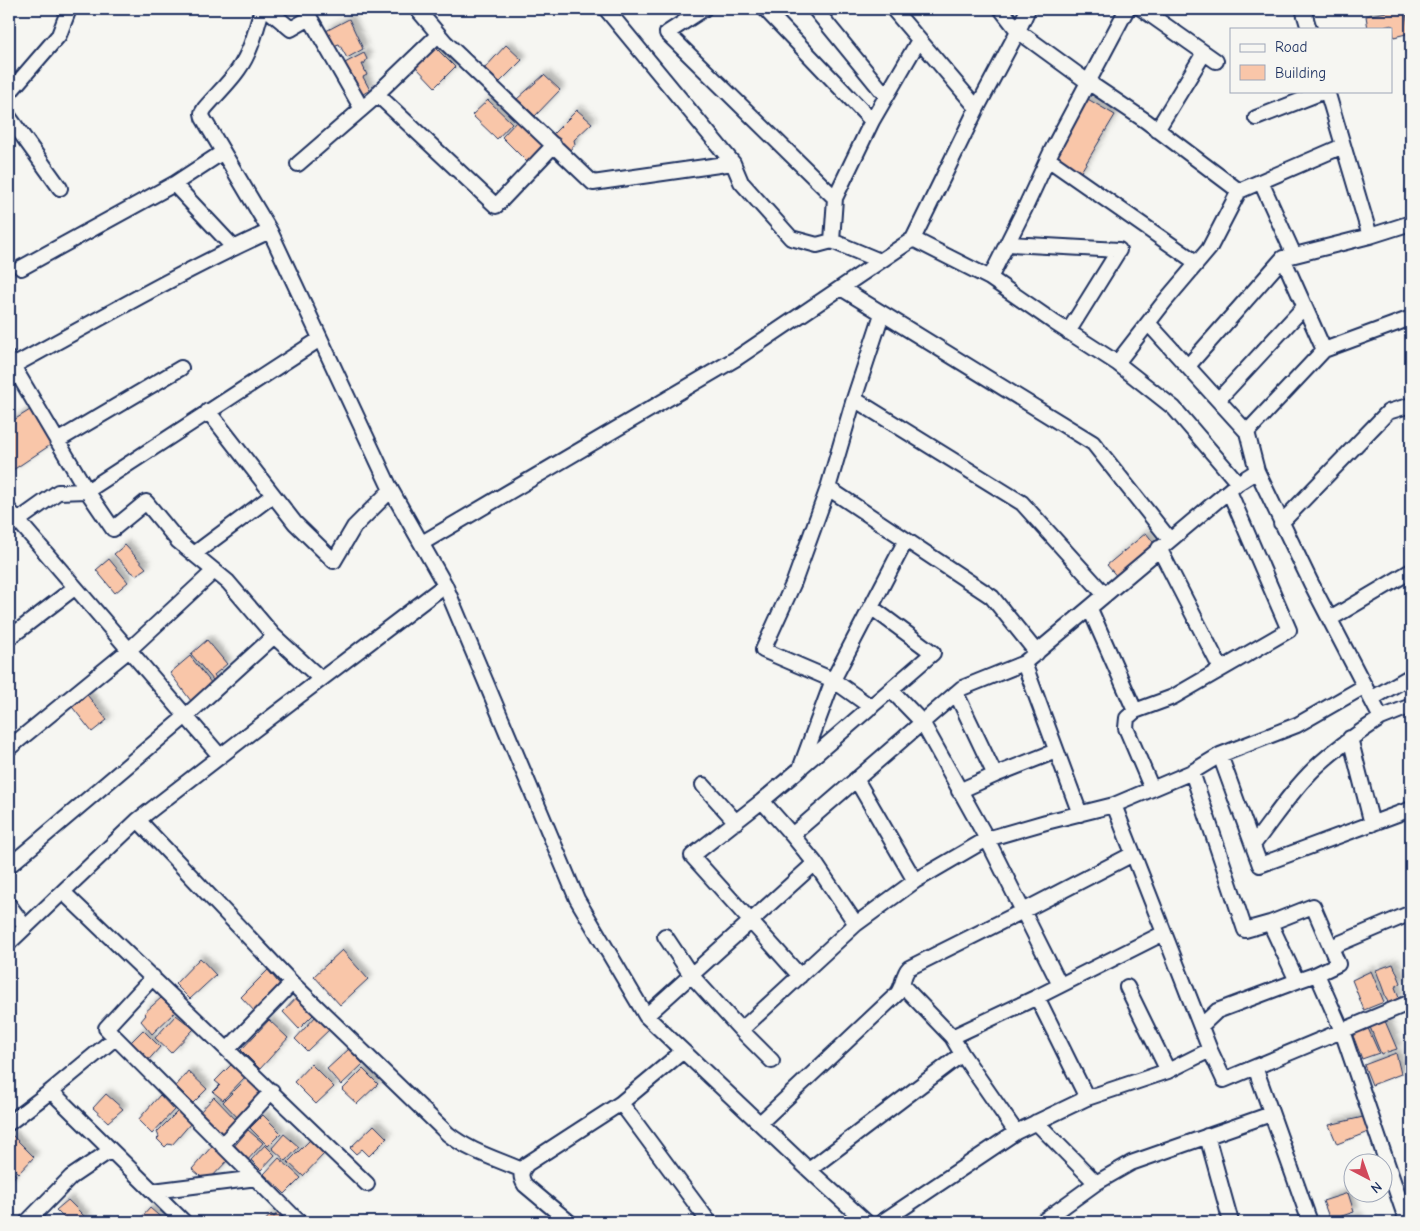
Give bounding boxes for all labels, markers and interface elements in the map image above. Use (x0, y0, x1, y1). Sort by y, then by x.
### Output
legend (1230, 28, 1392, 92)
text: Road (1275, 38, 1307, 56)
text: Building (1275, 64, 1326, 82)
north arrow (1342, 1154, 1392, 1204)
text: N (1367, 1178, 1385, 1197)

